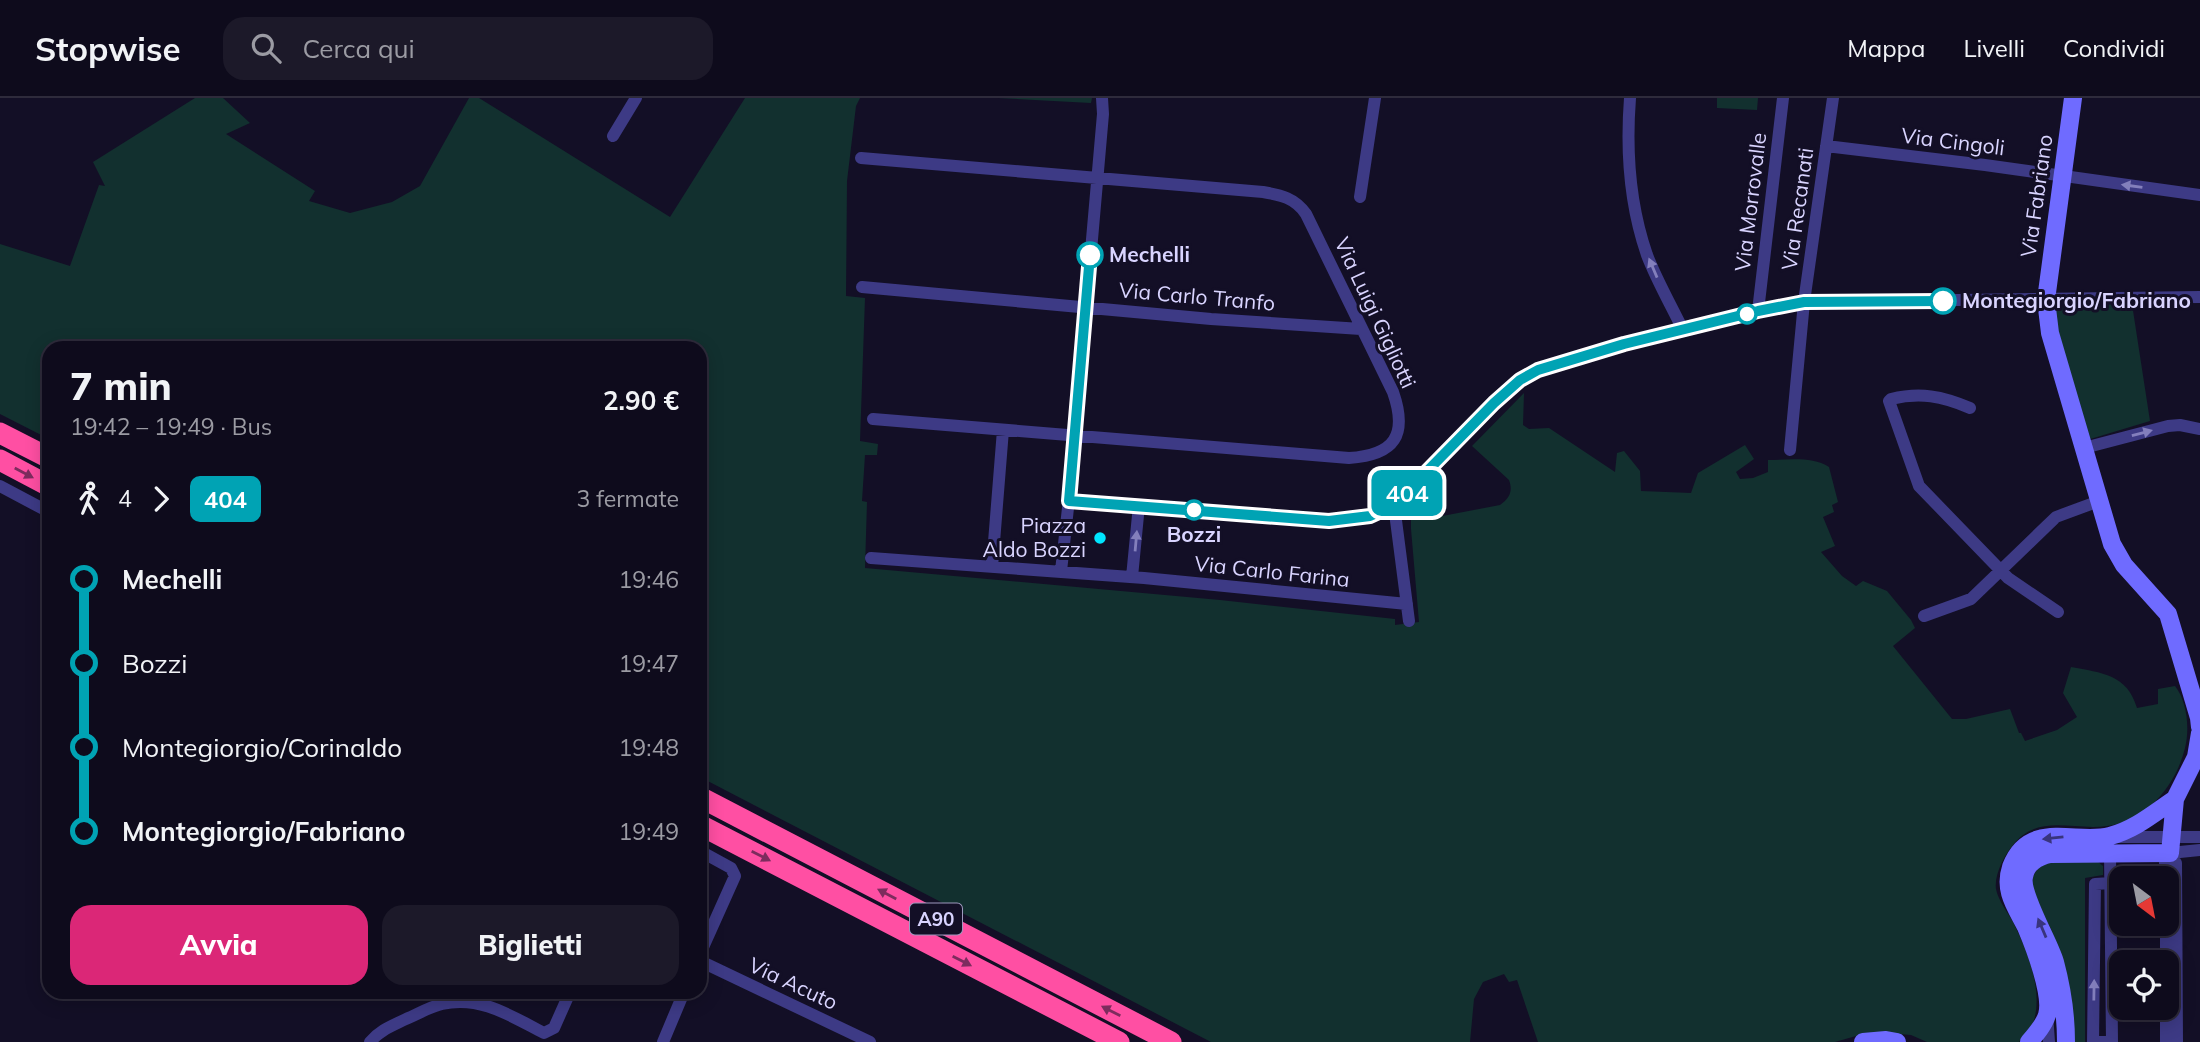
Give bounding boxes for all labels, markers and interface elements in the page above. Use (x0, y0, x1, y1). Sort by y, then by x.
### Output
search box (223, 17, 713, 80)
text: Stopwise (35, 28, 181, 69)
icon: search (247, 29, 285, 67)
text: Cerca qui (303, 32, 415, 65)
text: Mappa (1847, 33, 1925, 63)
text: Livelli (1963, 33, 2025, 63)
text: Condividi (2063, 33, 2165, 63)
street label: Via Cingoli (1900, 122, 2006, 160)
street label: Via Morrovalle (1729, 131, 1771, 273)
street label: Via Fabriano (2015, 133, 2058, 259)
street label: Via Recanati (1776, 146, 1818, 272)
one-way arrow (2121, 180, 2143, 191)
street label: Via Luigi Gigliotti (1330, 233, 1422, 392)
place label: Mechelli (1109, 241, 1190, 267)
marker: Mechelli (1077, 242, 1103, 268)
one-way arrow (1647, 258, 1659, 278)
street label: Via Carlo Tranfo (1118, 276, 1276, 316)
place label: Montegiorgio/Fabriano (1962, 287, 2191, 313)
marker: Montegiorgio/Fabriano (1930, 288, 1956, 314)
unlabelled marker (1737, 304, 1757, 324)
text: 7 min (70, 362, 172, 410)
text: 2.90 € (603, 384, 679, 417)
text: 19:42 – 19:49 · Bus (70, 412, 272, 441)
one-way arrow (2131, 427, 2153, 438)
one-way arrow (15, 467, 34, 479)
line badge: 404 (1367, 470, 1447, 516)
text: 404 (1385, 478, 1429, 508)
icon: walk (70, 480, 108, 518)
icon: forward (142, 480, 180, 518)
text: 4 (118, 484, 132, 513)
text: 404 (204, 484, 247, 514)
text: 3 fermate (576, 484, 679, 513)
marker: Bozzi (1184, 500, 1204, 520)
place label: Piazza Aldo Bozzi (983, 512, 1086, 562)
place label: Bozzi (1167, 521, 1221, 547)
marker: Piazza Aldo Bozzi (1092, 530, 1108, 546)
one-way arrow (1131, 530, 1142, 552)
street label: Via Carlo Farina (1193, 550, 1351, 592)
text: Mechelli (122, 563, 222, 596)
text: 19:46 (619, 565, 679, 594)
text: Bozzi (122, 647, 188, 680)
text: 19:47 (619, 649, 679, 678)
text: Montegiorgio/Corinaldo (122, 731, 402, 764)
text: 19:48 (619, 733, 679, 762)
text: Montegiorgio/Fabriano (122, 815, 405, 848)
text: 19:49 (619, 817, 679, 846)
one-way arrow (2042, 832, 2064, 843)
one-way arrow (751, 850, 771, 862)
north arrow (2109, 866, 2179, 936)
map controls (2109, 866, 2179, 1020)
one-way arrow (877, 888, 897, 899)
road number: A90 (910, 904, 962, 934)
button: Avvia (70, 905, 368, 985)
button: Biglietti (382, 905, 679, 985)
one-way arrow (2036, 918, 2047, 939)
button: locate (2109, 950, 2179, 1020)
street label: Via Acuto (745, 951, 842, 1015)
one-way arrow (953, 955, 973, 967)
one-way arrow (2088, 979, 2099, 1001)
one-way arrow (1100, 1005, 1120, 1017)

